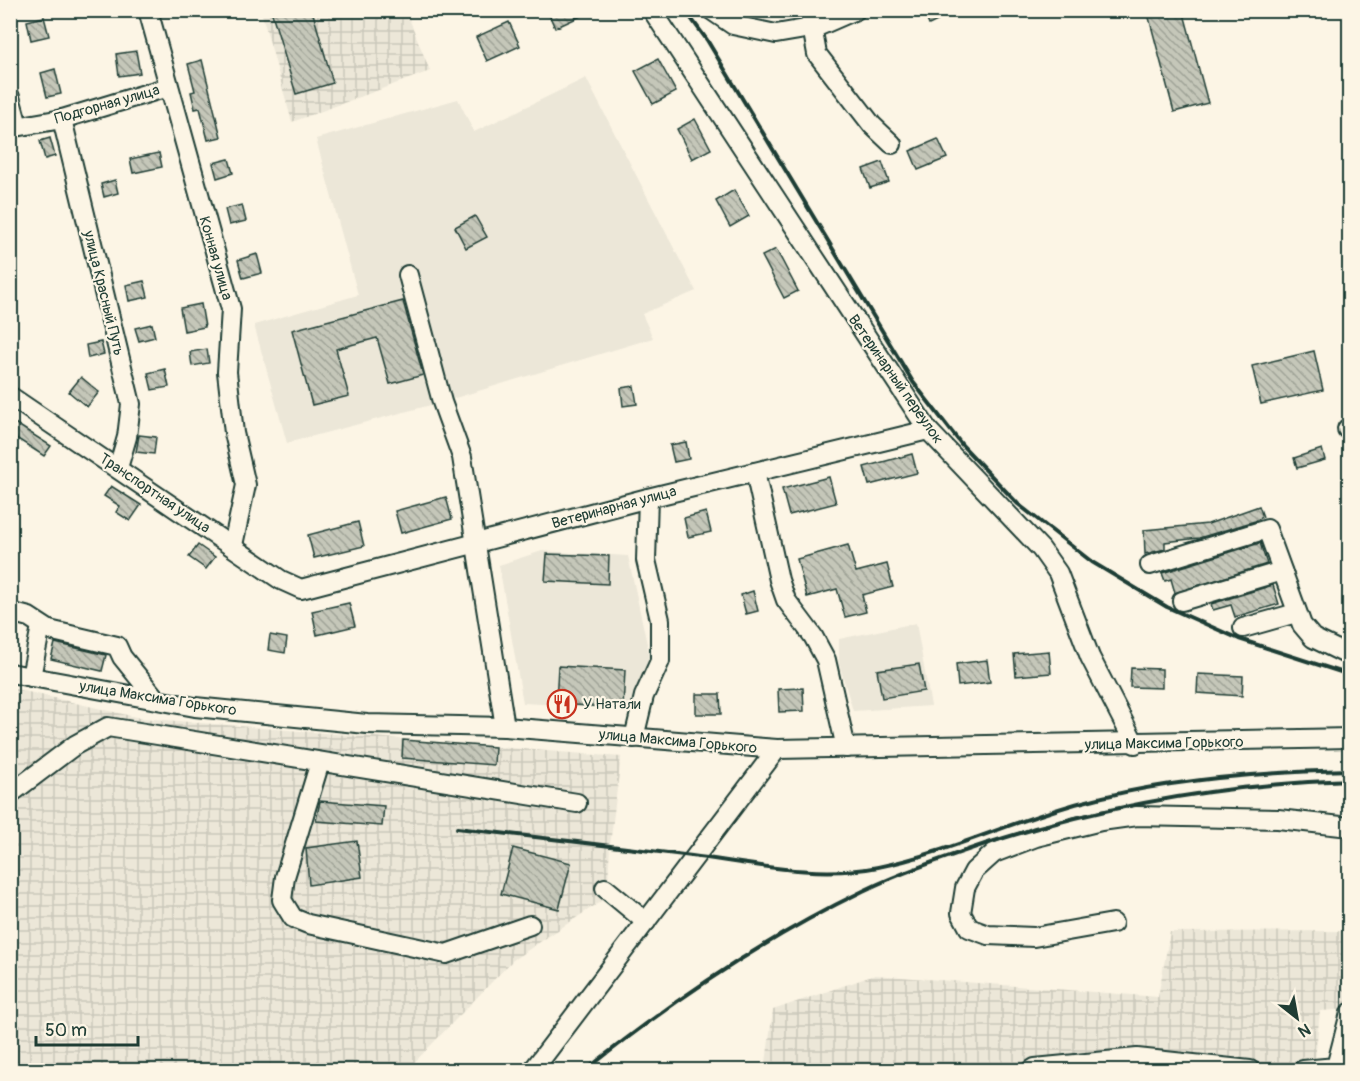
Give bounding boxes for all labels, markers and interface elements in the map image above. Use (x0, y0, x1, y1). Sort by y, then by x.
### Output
street label: Подгорная улица (52, 80, 162, 129)
street label: Конная улица (194, 214, 237, 302)
street label: улица Красный Путь (79, 228, 128, 358)
street label: Ветеринарный переулок (844, 311, 947, 448)
street label: Транспортная улица (96, 449, 214, 538)
street label: Ветеринарная улица (550, 482, 679, 533)
street label: улица Максима Горького (77, 677, 238, 720)
restaurant icon: У Натали (546, 688, 578, 720)
place label: У Натали (583, 695, 641, 714)
street label: улица Максима Горького (597, 725, 758, 758)
street label: улица Максима Горького (1083, 733, 1244, 754)
north arrow (1267, 988, 1327, 1048)
scale bar (36, 1009, 138, 1047)
text: 50 m (45, 1019, 87, 1042)
text: N (1294, 1019, 1314, 1041)

